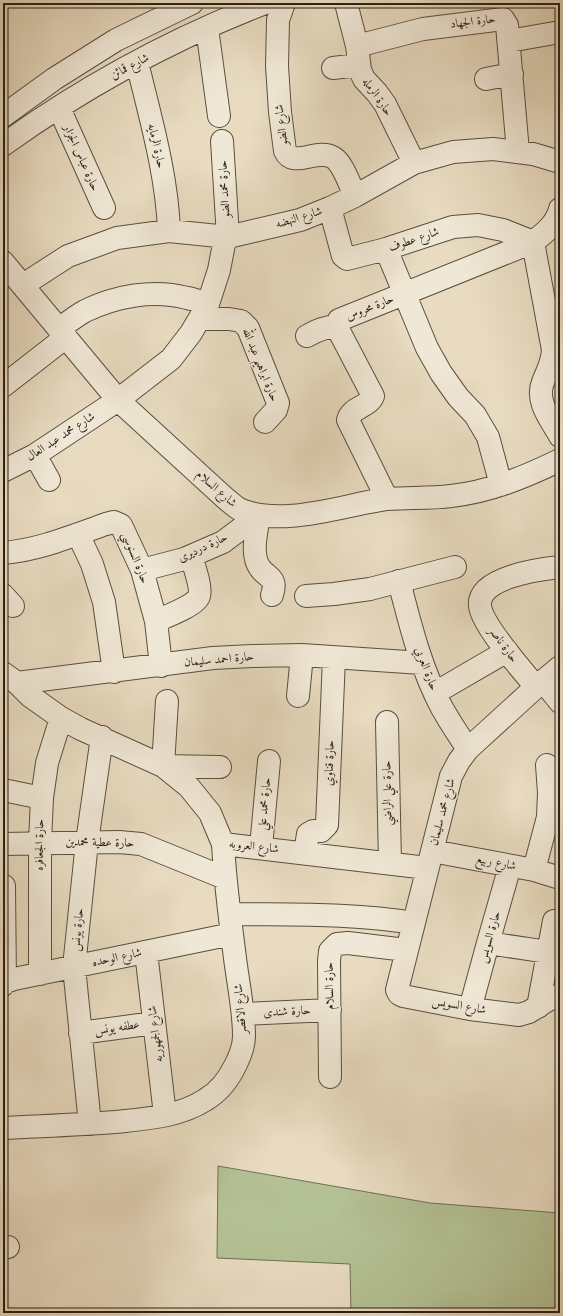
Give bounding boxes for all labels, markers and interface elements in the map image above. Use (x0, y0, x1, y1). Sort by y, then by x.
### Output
street label: حارة الجهاد (450, 13, 496, 31)
street label: شارع قمائن (108, 51, 153, 86)
street label: حارة الرمله (360, 76, 394, 118)
street label: شارع الضو (273, 103, 295, 147)
street label: حارة عباس الجزار (60, 122, 101, 193)
street label: حارة الرمايه (144, 122, 167, 170)
street label: حارة محمد الضو (217, 160, 234, 219)
street label: شارع النهضه (274, 205, 325, 235)
street label: شارع عطوف (387, 226, 442, 258)
street label: حارة محروس (344, 293, 396, 324)
street label: حارة ابراهيم عبد الله (235, 325, 285, 405)
street label: شارع محمد عبد العال (25, 410, 100, 467)
street label: شارع السلام (191, 468, 239, 513)
street label: حارة السنوسي (116, 531, 151, 587)
street label: حارة درديرى (176, 531, 230, 565)
street label: حارة ناصر (484, 623, 520, 666)
street label: حارة العربي (409, 646, 440, 694)
street label: حارة احمد سليمان (183, 651, 255, 669)
street label: حارة قناوي (323, 740, 340, 786)
street label: حارة علي الراضي (381, 760, 400, 826)
street label: حارة محمد علي (257, 777, 278, 831)
street label: شارع محمد سليمان (428, 777, 462, 848)
street label: حارة الجعافره (34, 819, 47, 871)
street label: حارة عطية محمدين (66, 836, 134, 850)
street label: شارع العروبه (228, 838, 280, 860)
street label: شارع ربيع (474, 853, 517, 877)
street label: حارة يونس (70, 908, 88, 952)
street label: حارة السويس (477, 910, 505, 965)
street label: شارع الوحده (91, 947, 144, 973)
street label: حارة السلام (324, 962, 340, 1010)
street label: شارع الاقصر (233, 983, 253, 1037)
street label: شارع السويس (430, 995, 487, 1021)
street label: شارع الجمهوريه (147, 1005, 169, 1063)
street label: حارة شندى (263, 1005, 311, 1019)
street label: عطفه يونس (94, 1019, 141, 1039)

